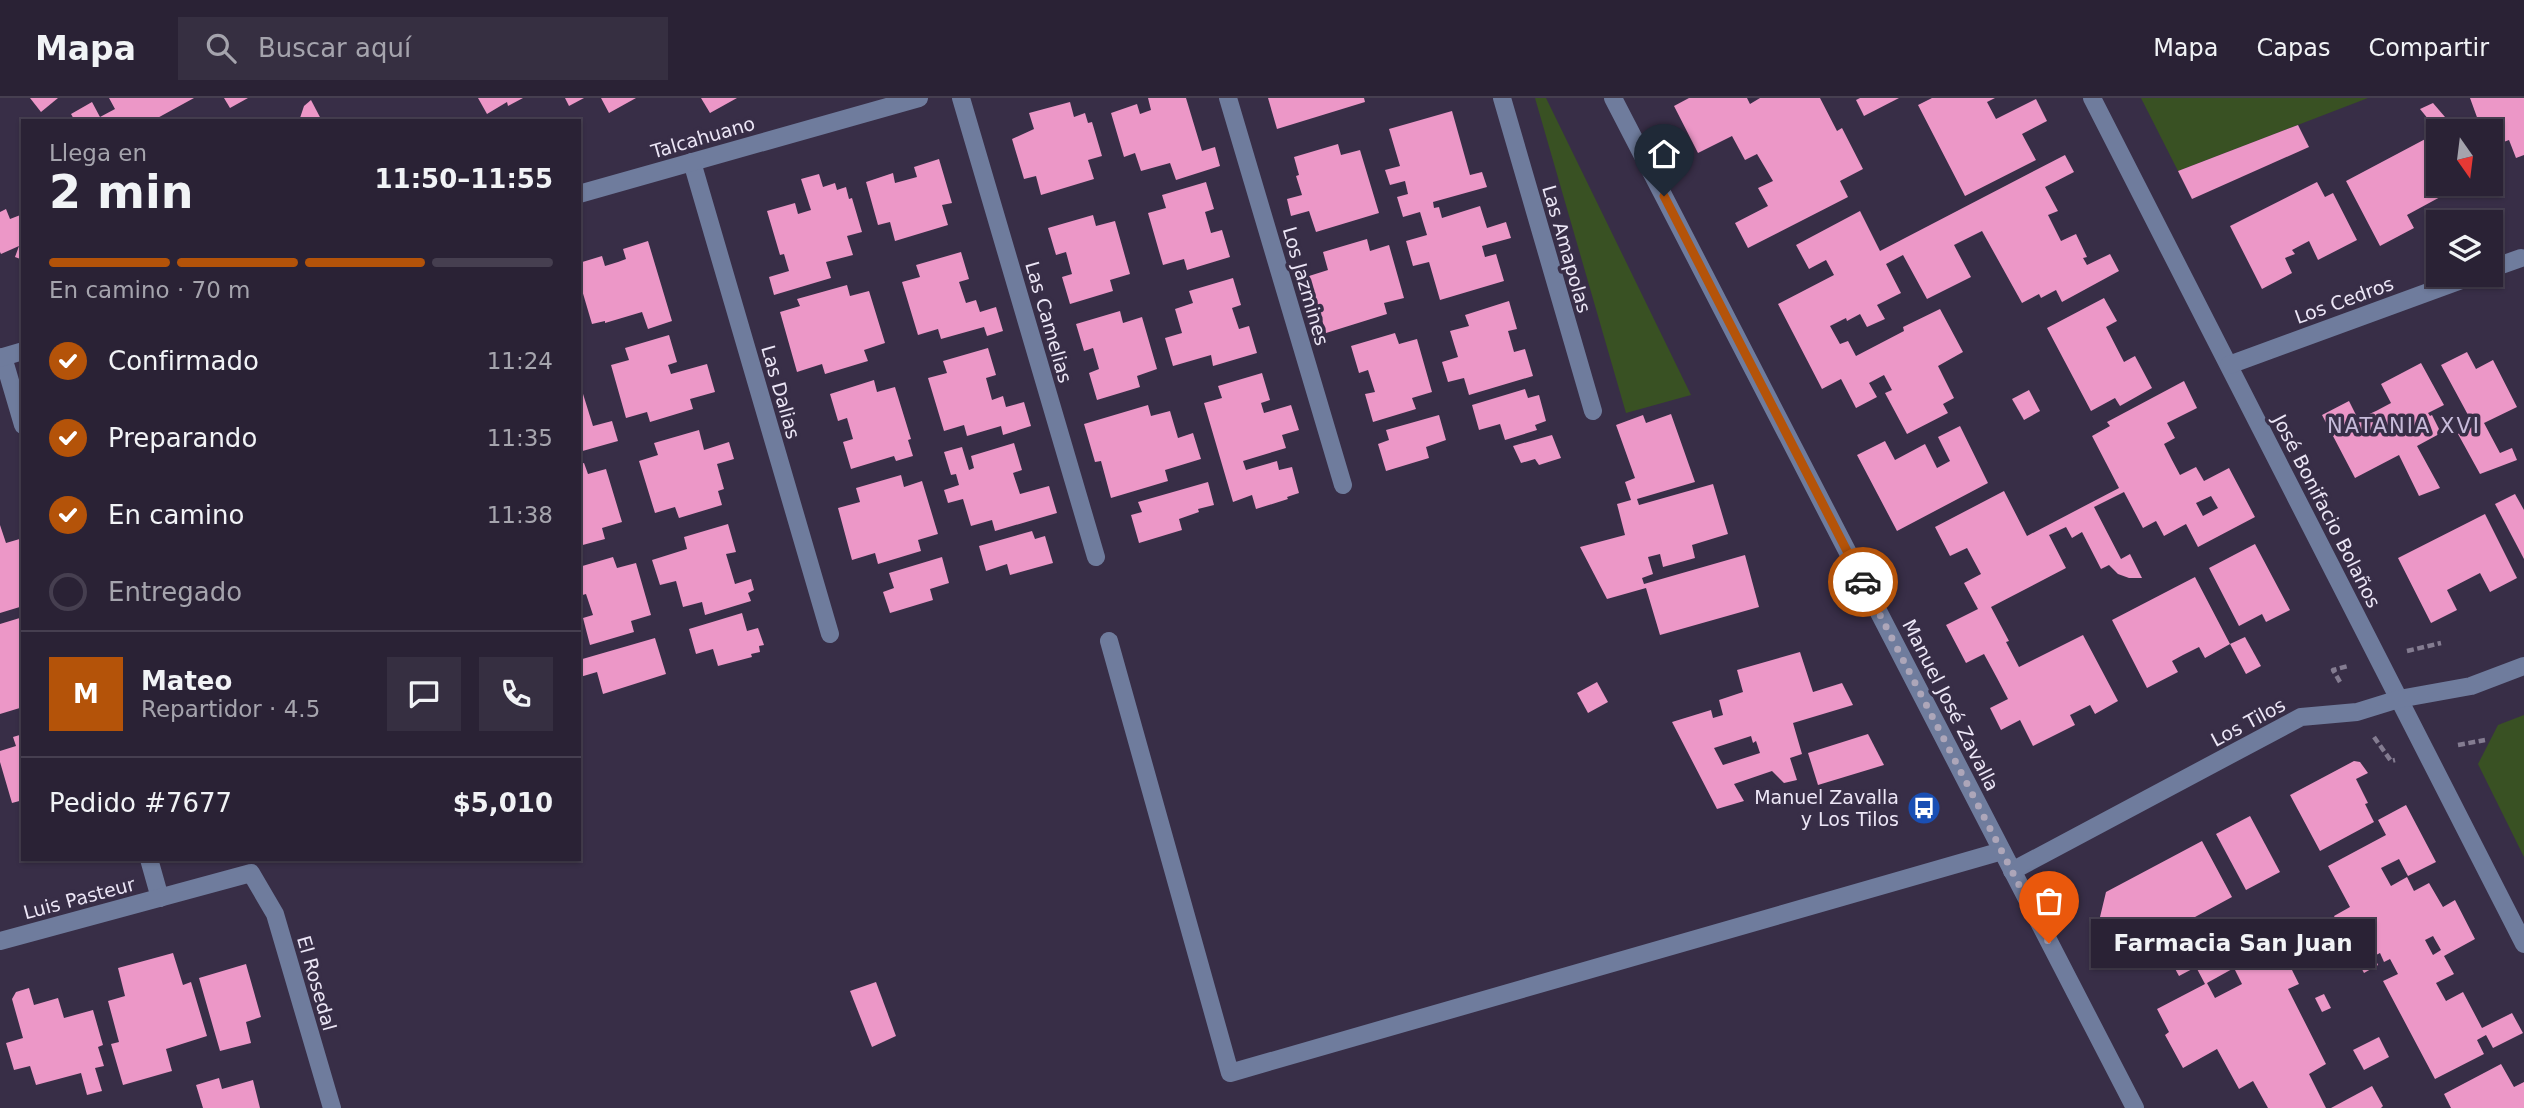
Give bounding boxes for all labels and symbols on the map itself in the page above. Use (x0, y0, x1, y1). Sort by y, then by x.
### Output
street label: Talcahuano (648, 112, 757, 163)
north arrow (2426, 119, 2502, 196)
pin (1634, 124, 1694, 196)
street label: Las Amapolas (1538, 183, 1596, 315)
street label: Los Jazmines (1279, 224, 1333, 348)
street label: Las Camelias (1021, 259, 1077, 385)
street label: Los Cedros (2291, 272, 2397, 328)
street label: Las Dalias (757, 343, 805, 441)
street label: José Bonifacio Bolaños (2268, 410, 2385, 611)
district label: NATANIA XVI (2327, 414, 2481, 438)
courier (1828, 547, 1898, 617)
street label: Manuel José Zavalla (1898, 615, 2004, 795)
street label: Los Tilos (2207, 693, 2289, 751)
place label: Manuel Zavalla y Los Tilos (1754, 786, 1899, 830)
bus stop icon: Manuel Zavalla y Los Tilos (1905, 789, 1943, 827)
pin (2019, 871, 2079, 943)
street label: Luis Pasteur (21, 872, 137, 923)
callout: Farmacia San Juan (2091, 918, 2374, 968)
street label: El Rosedal (293, 933, 341, 1033)

